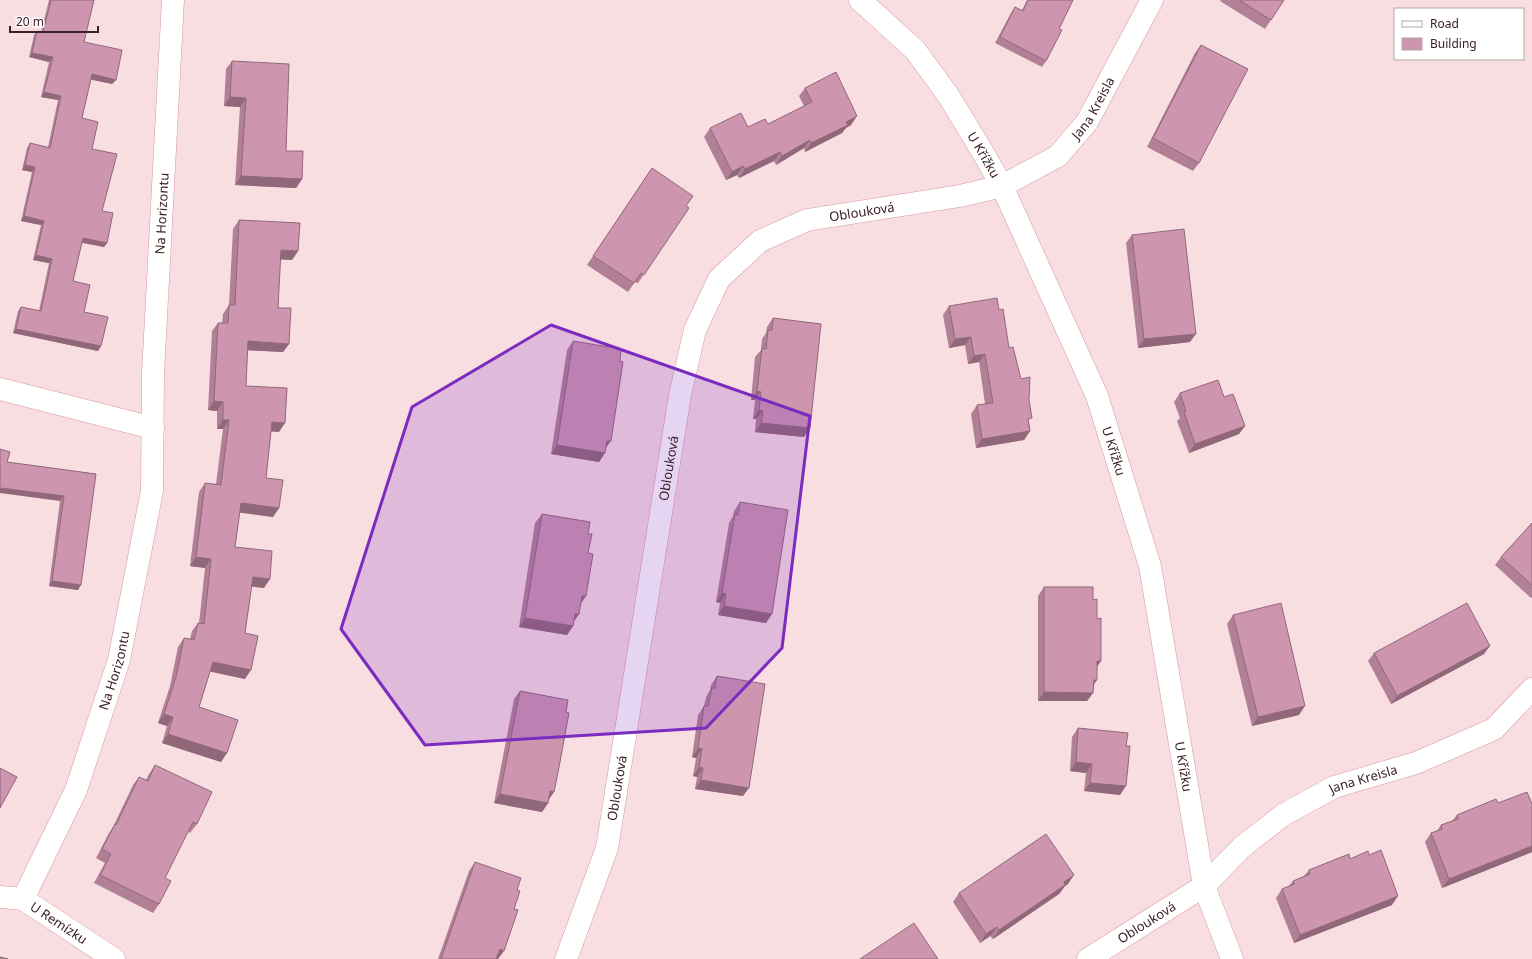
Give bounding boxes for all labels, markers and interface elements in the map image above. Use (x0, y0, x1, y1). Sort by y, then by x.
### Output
scale bar (10, 8, 98, 34)
legend (1394, 8, 1524, 60)
text: 20 m (16, 13, 44, 30)
text: Road (1430, 15, 1459, 32)
text: Building (1430, 35, 1477, 52)
street label: Jana Kreisla (1066, 73, 1119, 145)
street label: U Křížku (963, 128, 1005, 181)
street label: Na Horizontu (150, 172, 173, 255)
street label: Oblouková (828, 197, 896, 225)
street label: U Křížku (1098, 424, 1130, 478)
street label: Oblouková (654, 434, 682, 502)
street label: Na Horizontu (94, 629, 134, 712)
street label: U Křížku (1171, 740, 1197, 793)
street label: Oblouková (603, 754, 631, 822)
street label: Jana Kreisla (1324, 760, 1399, 798)
street label: U Remízku (27, 897, 91, 948)
street label: Oblouková (1114, 897, 1179, 947)

